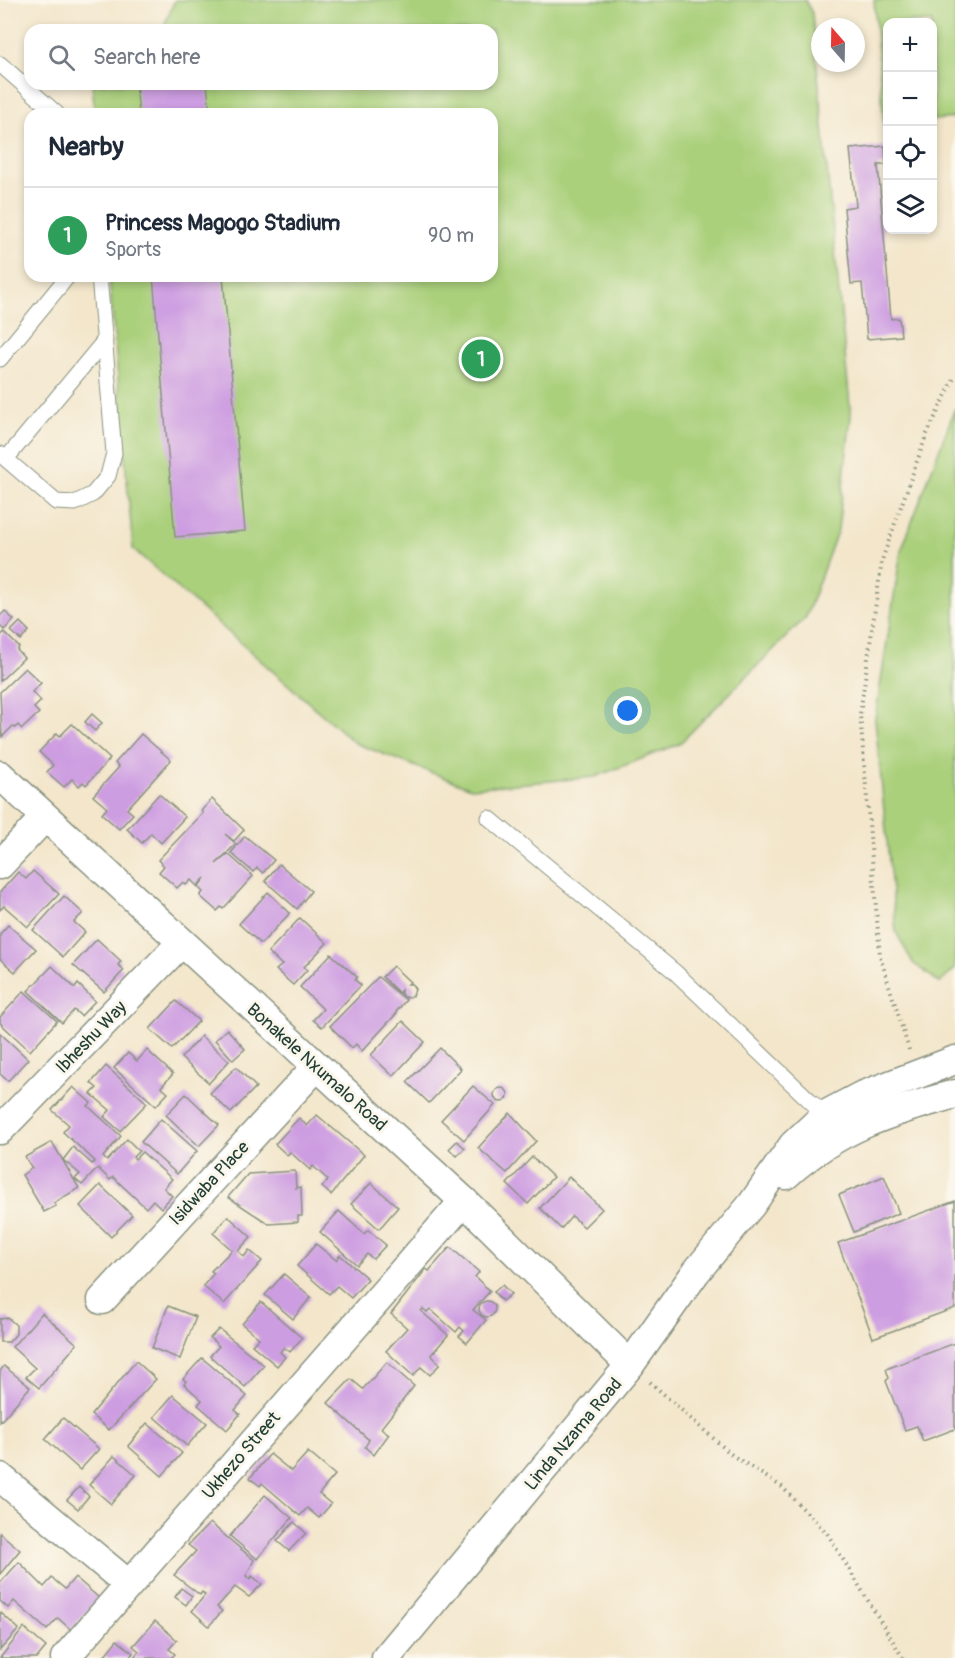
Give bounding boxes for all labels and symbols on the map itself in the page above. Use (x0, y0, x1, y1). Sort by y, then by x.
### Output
north arrow (811, 18, 865, 72)
pin: 1 (462, 336, 500, 382)
your location (613, 696, 642, 725)
street label: Ibheshu Way (51, 996, 132, 1078)
street label: Bonakele Nxumalo Road (242, 998, 392, 1136)
street label: Isidwaba Place (164, 1136, 254, 1230)
street label: Linda Nzama Road (520, 1373, 627, 1495)
street label: Ukhezo Street (197, 1406, 286, 1504)

